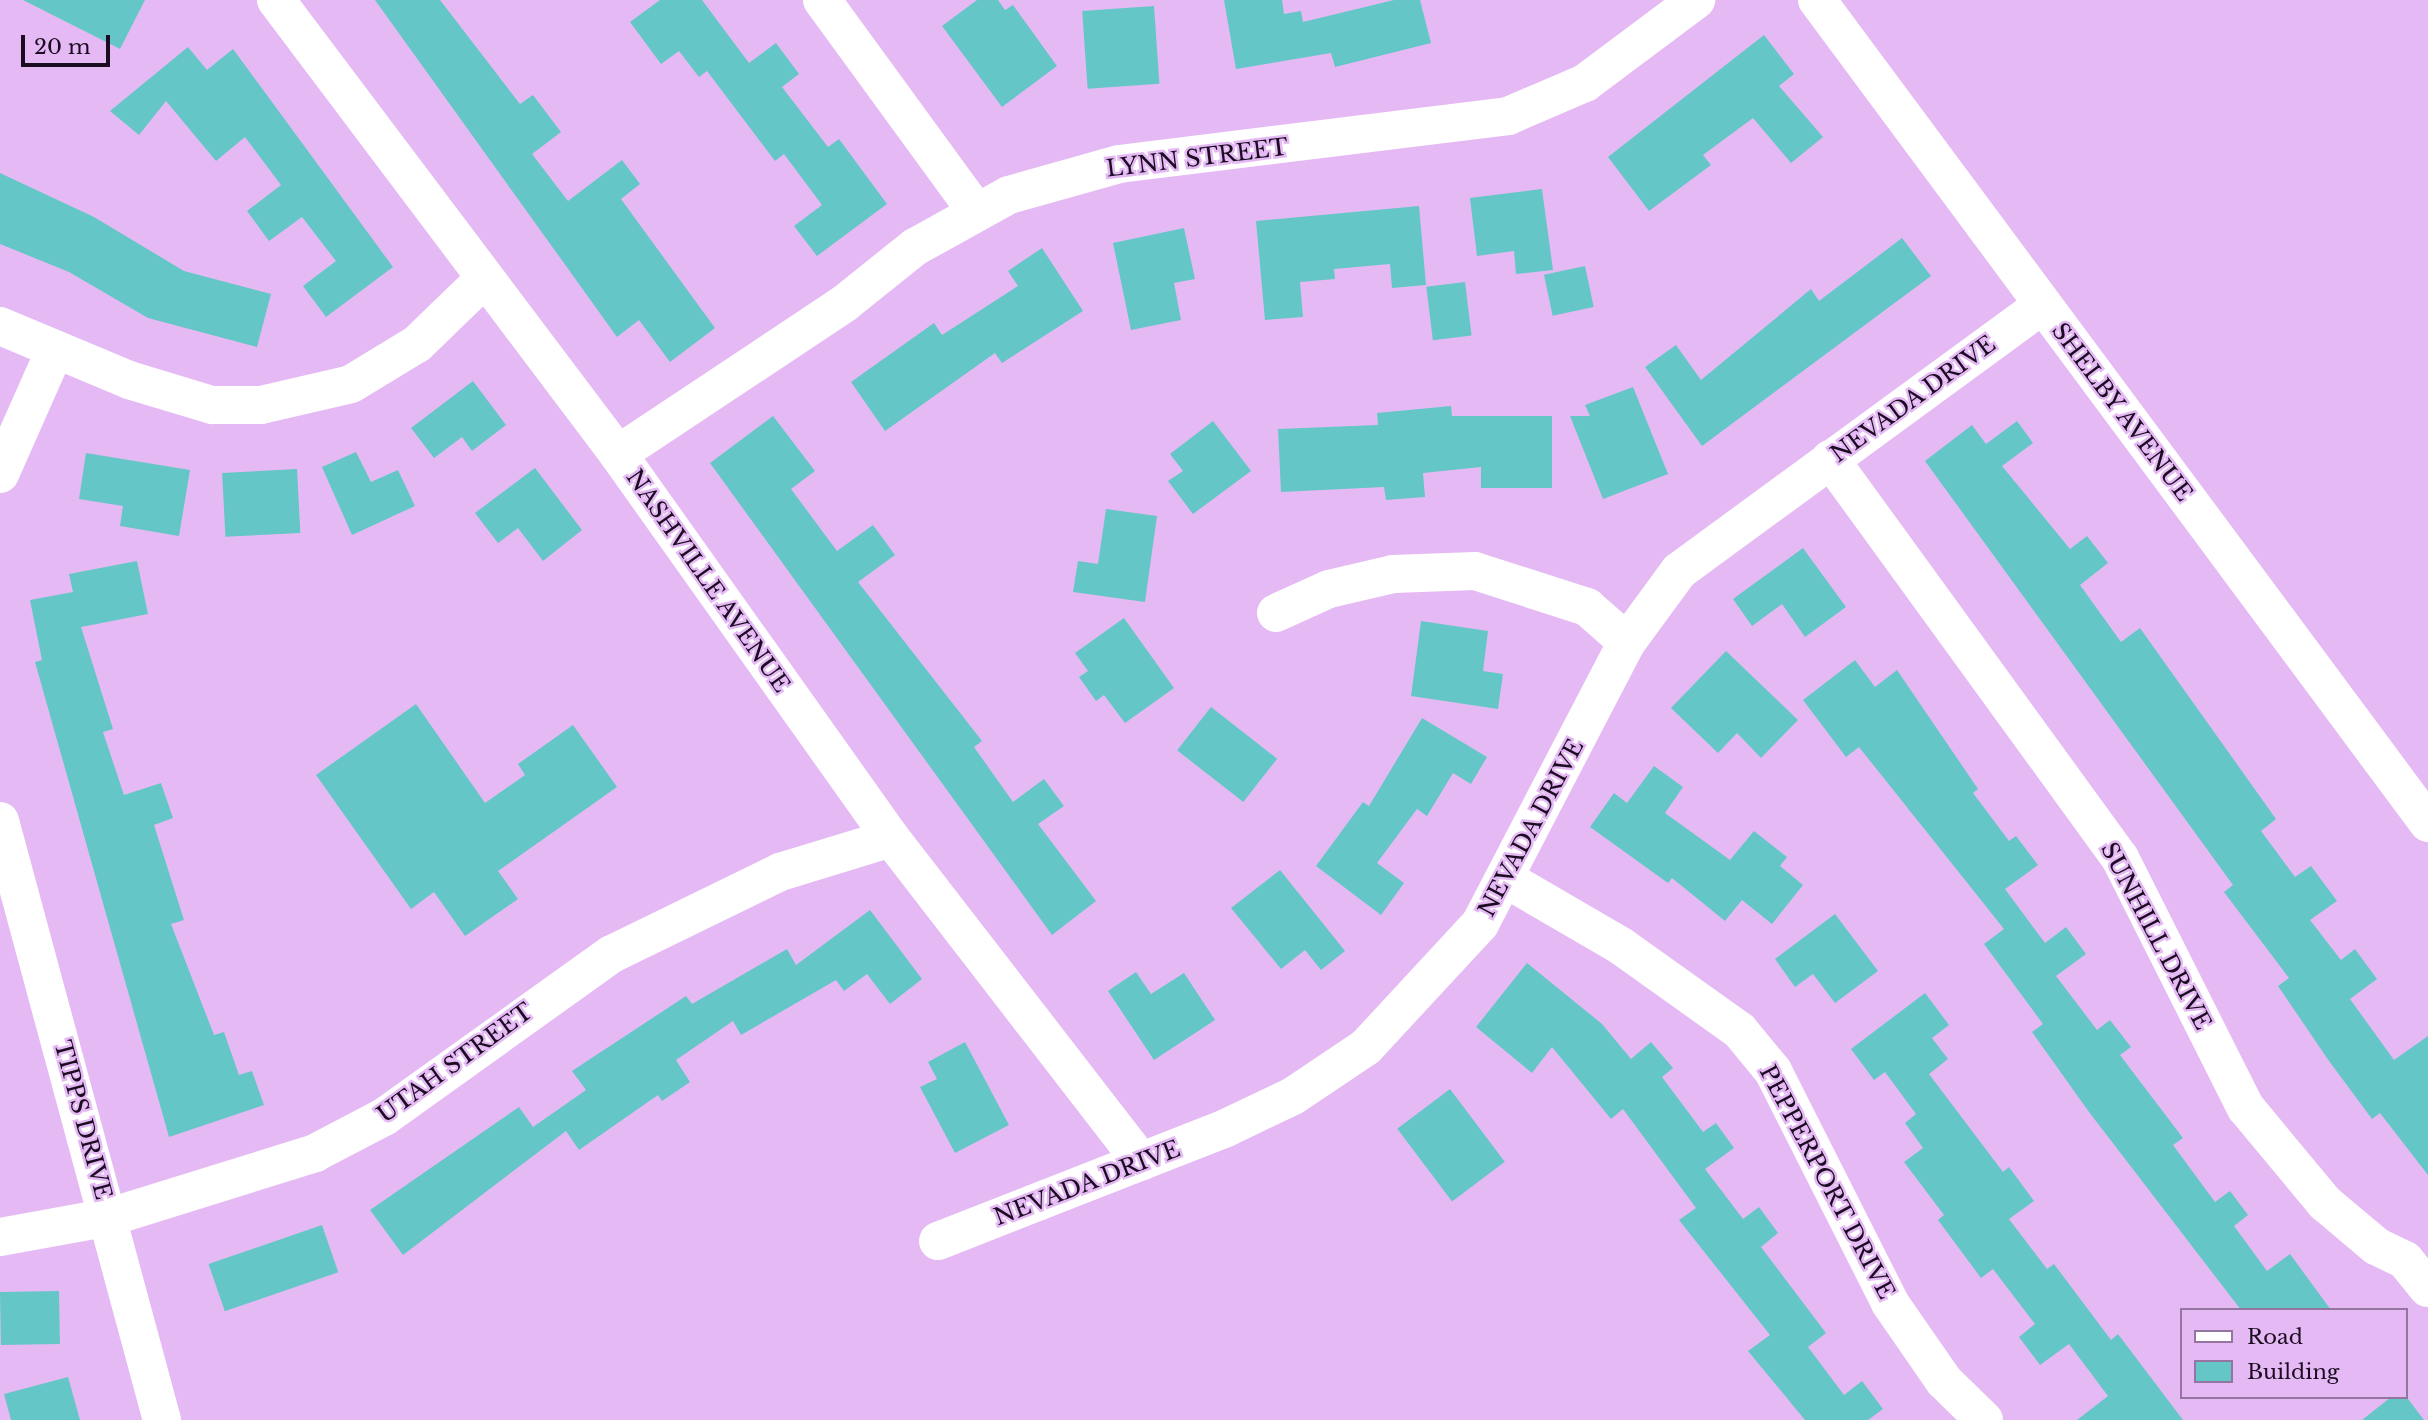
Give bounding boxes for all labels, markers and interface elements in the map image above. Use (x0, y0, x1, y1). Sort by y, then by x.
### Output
scale bar (24, 21, 114, 65)
text: 20 m (34, 34, 91, 60)
street label: LYNN STREET (1105, 133, 1289, 183)
street label: SHELBY AVENUE (2045, 317, 2199, 507)
street label: NEVADA DRIVE (1825, 330, 2001, 468)
street label: NASHVILLE AVENUE (620, 464, 796, 698)
street label: NEVADA DRIVE (1472, 734, 1590, 922)
street label: SUNHILL DRIVE (2095, 837, 2217, 1035)
street label: UTAH STREET (372, 997, 538, 1129)
street label: TIPPS DRIVE (49, 1037, 117, 1203)
street label: PEPPERPORT DRIVE (1753, 1060, 1901, 1304)
street label: NEVADA DRIVE (990, 1135, 1184, 1231)
legend (2180, 1308, 2407, 1399)
text: Road (2247, 1324, 2303, 1350)
text: Building (2247, 1359, 2339, 1385)

